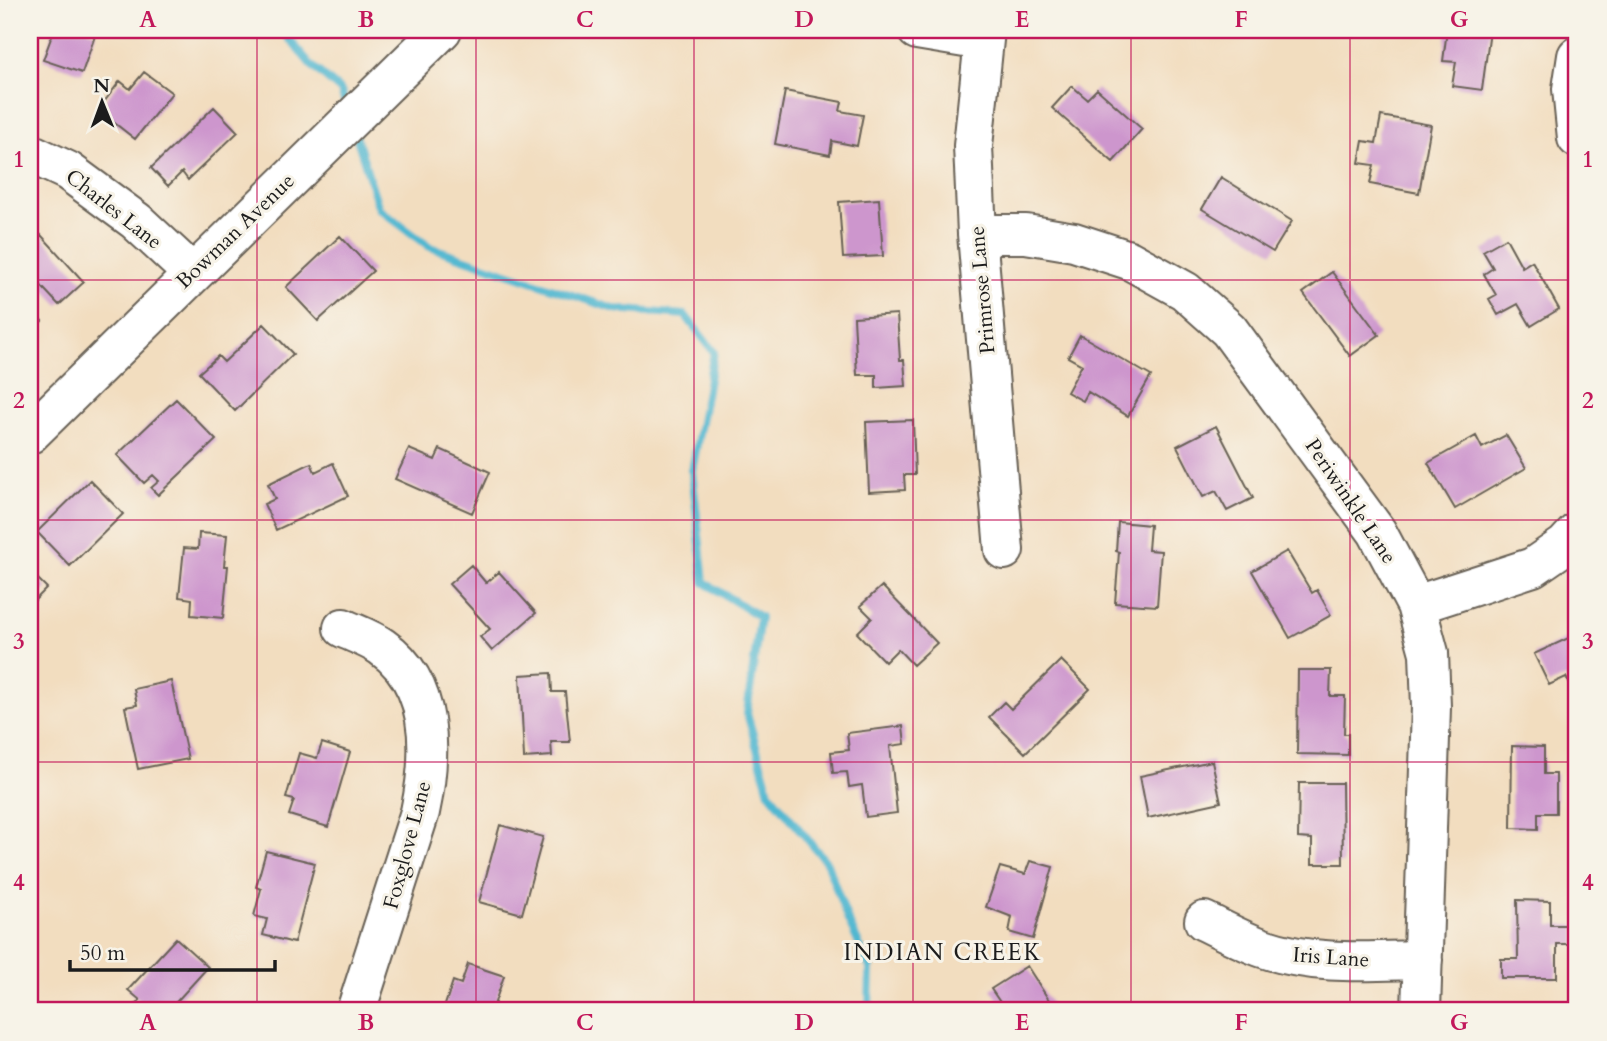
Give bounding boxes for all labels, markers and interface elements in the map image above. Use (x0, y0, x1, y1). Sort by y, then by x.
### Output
text: A (139, 4, 157, 35)
text: B (358, 4, 374, 35)
text: C (576, 4, 594, 35)
text: D (794, 4, 814, 35)
text: E (1015, 4, 1029, 35)
text: F (1234, 4, 1248, 35)
text: G (1450, 4, 1469, 35)
north arrow (66, 66, 136, 136)
text: N (93, 73, 111, 99)
text: 1 (13, 144, 25, 175)
text: 1 (1582, 144, 1594, 175)
street label: Charles Lane (59, 163, 168, 256)
street label: Bowman Avenue (170, 167, 301, 296)
street label: Primrose Lane (962, 225, 1003, 355)
text: 2 (13, 385, 25, 416)
text: 2 (1582, 385, 1594, 416)
street label: Periwinkle Lane (1298, 433, 1403, 570)
text: 3 (13, 626, 25, 657)
text: 3 (1582, 626, 1594, 657)
street label: Foxglove Lane (376, 778, 438, 912)
text: 4 (13, 867, 25, 898)
text: 4 (1582, 867, 1594, 898)
scale bar (70, 929, 275, 973)
district label: INDIAN CREEK (843, 937, 1043, 968)
text: 50 m (80, 939, 125, 968)
street label: Iris Lane (1292, 940, 1370, 975)
text: A (139, 1007, 157, 1038)
text: B (358, 1007, 374, 1038)
text: C (576, 1007, 594, 1038)
text: D (794, 1007, 814, 1038)
text: E (1015, 1007, 1029, 1038)
text: F (1234, 1007, 1248, 1038)
text: G (1450, 1007, 1469, 1038)

